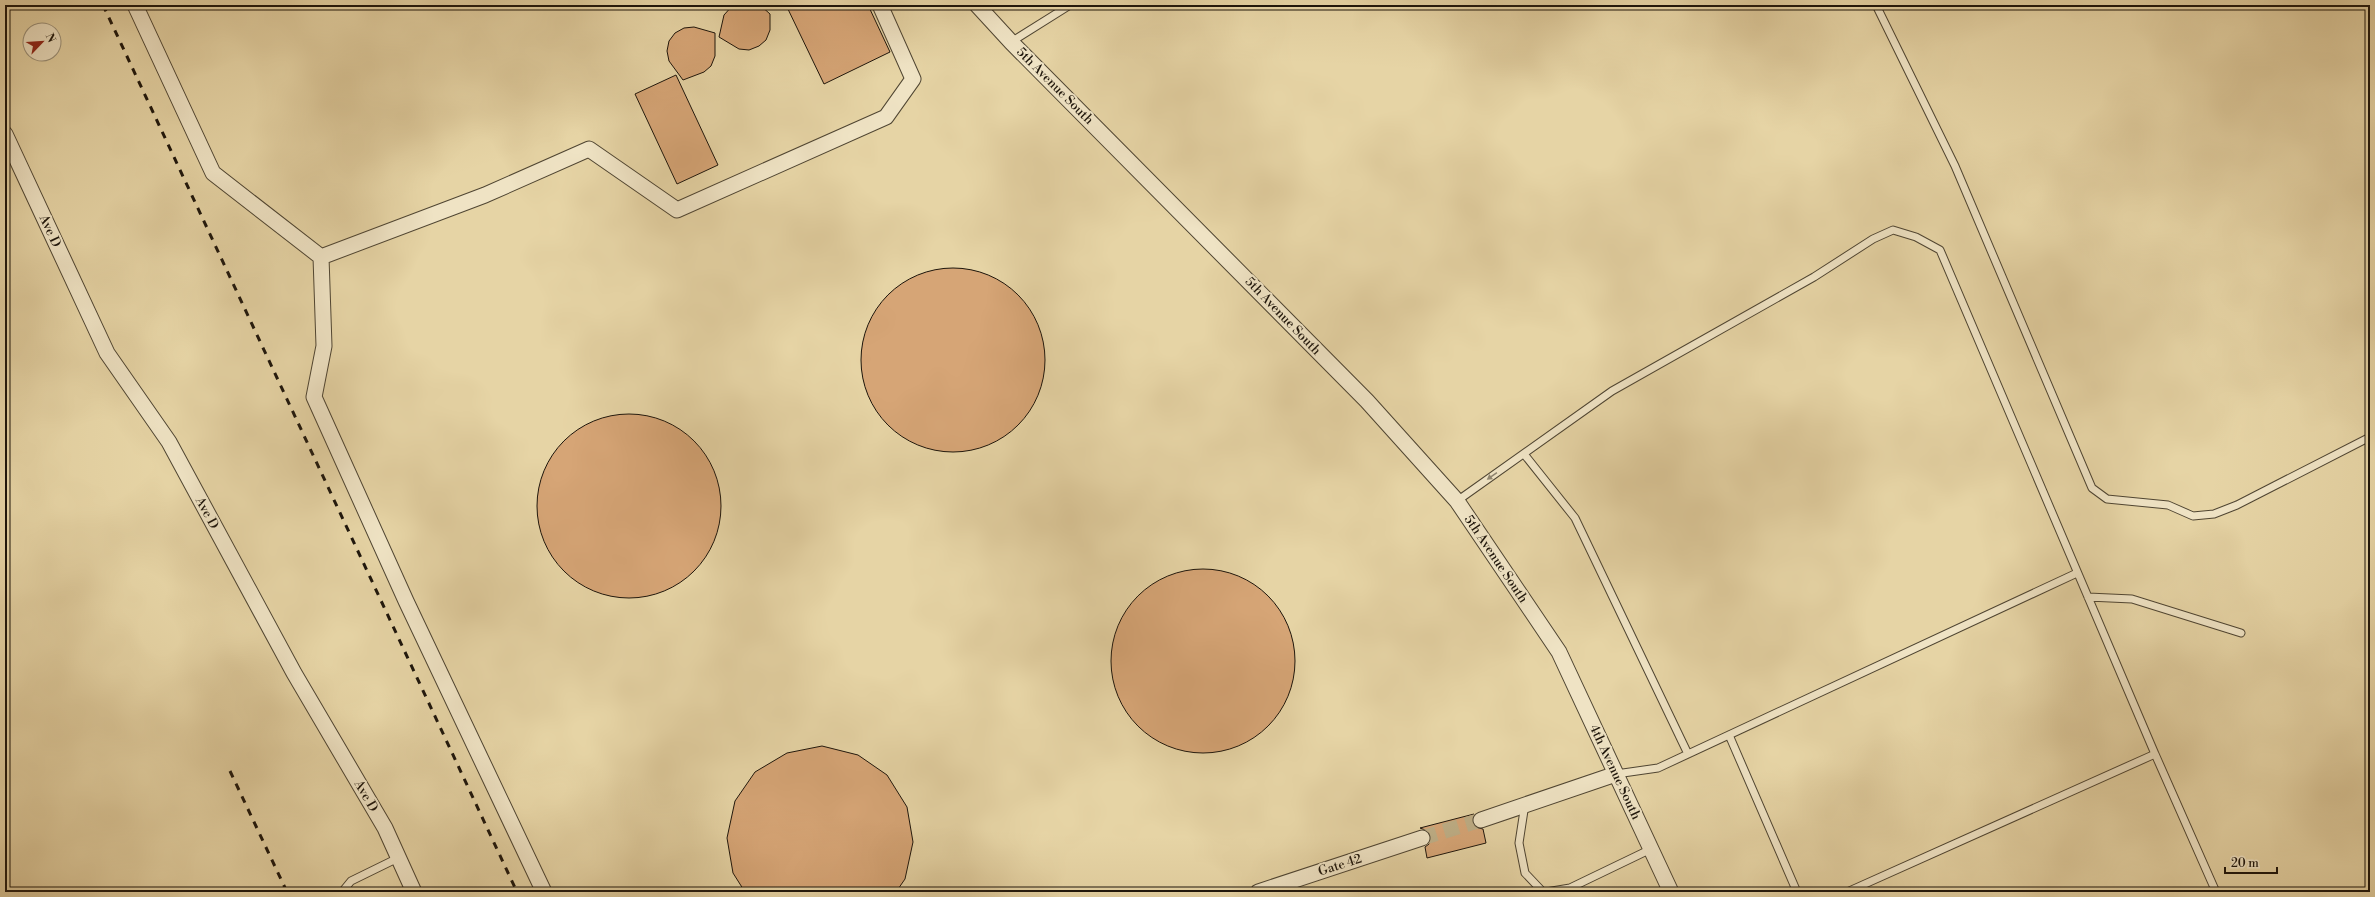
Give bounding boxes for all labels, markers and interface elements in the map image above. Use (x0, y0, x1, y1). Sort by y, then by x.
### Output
north arrow (22, 22, 62, 62)
text: N (42, 31, 58, 45)
street label: 5th Avenue South (1013, 44, 1097, 128)
street label: Ave D (35, 211, 64, 250)
street label: 5th Avenue South (1242, 274, 1325, 359)
one-way arrow (1487, 472, 1498, 481)
street label: Ave D (191, 493, 222, 532)
street label: 5th Avenue South (1461, 512, 1531, 606)
street label: 4th Avenue South (1586, 722, 1644, 822)
street label: Ave D (350, 776, 381, 815)
scale bar (2225, 849, 2277, 875)
street label: Gate 42 (1316, 850, 1364, 880)
text: 20 m (2231, 856, 2259, 871)

